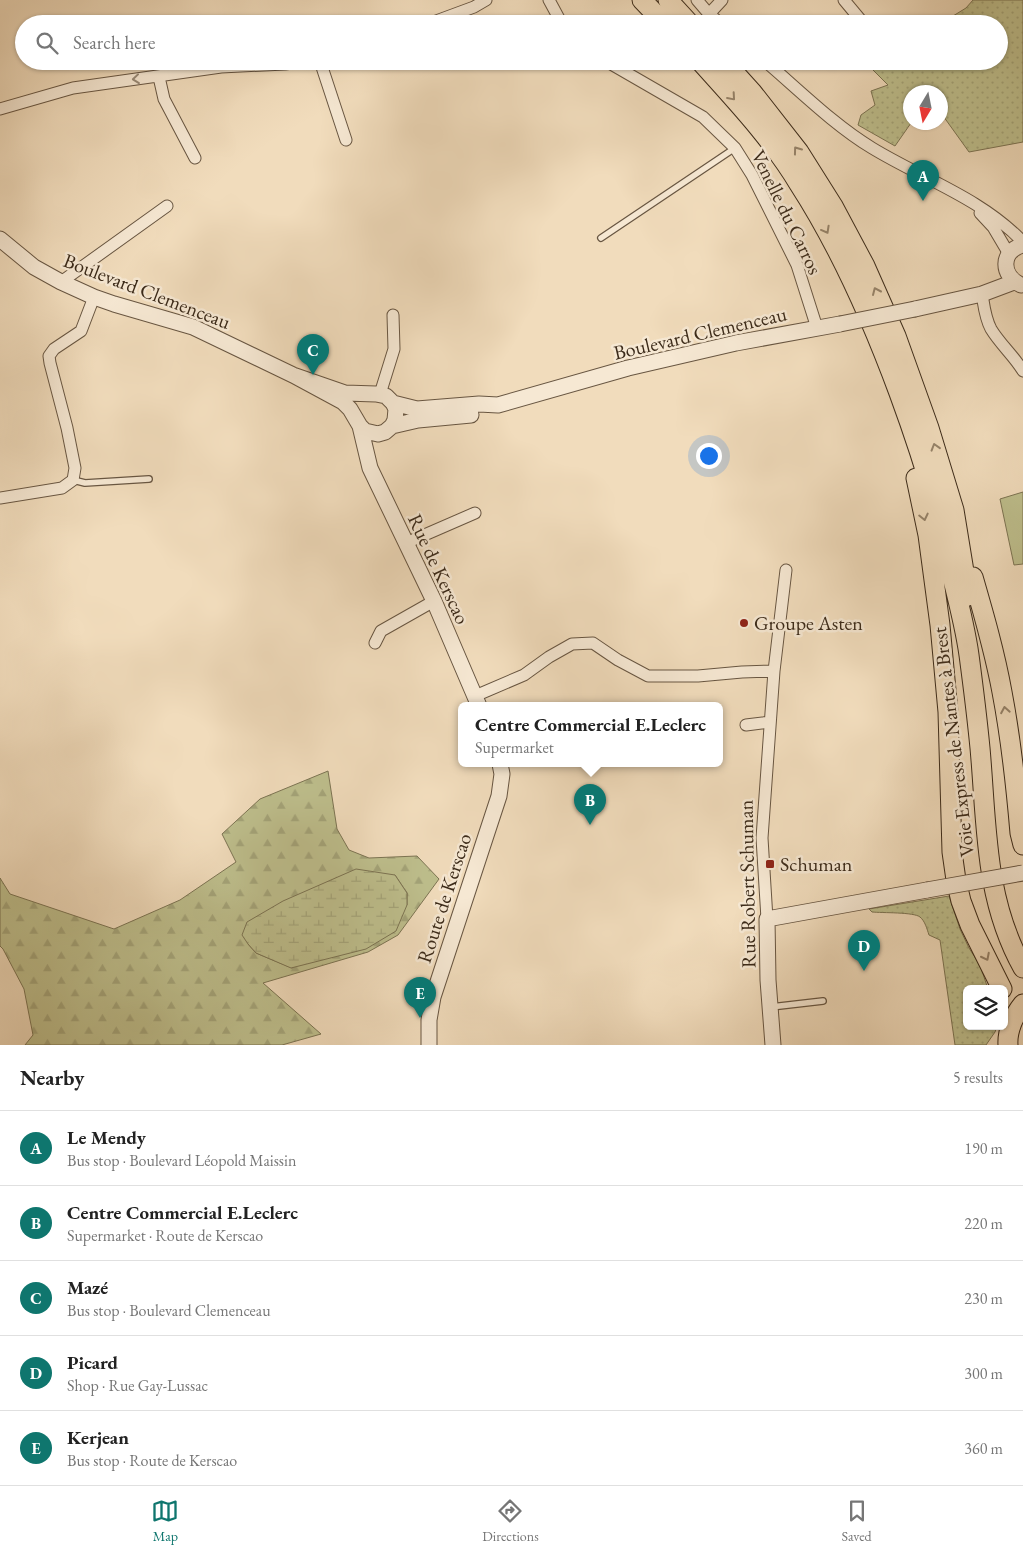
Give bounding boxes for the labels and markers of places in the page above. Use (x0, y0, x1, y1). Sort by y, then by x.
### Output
pin: A (907, 160, 939, 201)
pin: C (297, 334, 329, 375)
place label: Groupe Asten (754, 610, 863, 636)
marker: Groupe Asten (738, 617, 750, 629)
pin: B (574, 784, 606, 825)
place label: Schuman (780, 851, 853, 877)
marker: Schuman (764, 858, 776, 870)
pin: D (848, 930, 880, 971)
pin: E (404, 977, 436, 1018)

